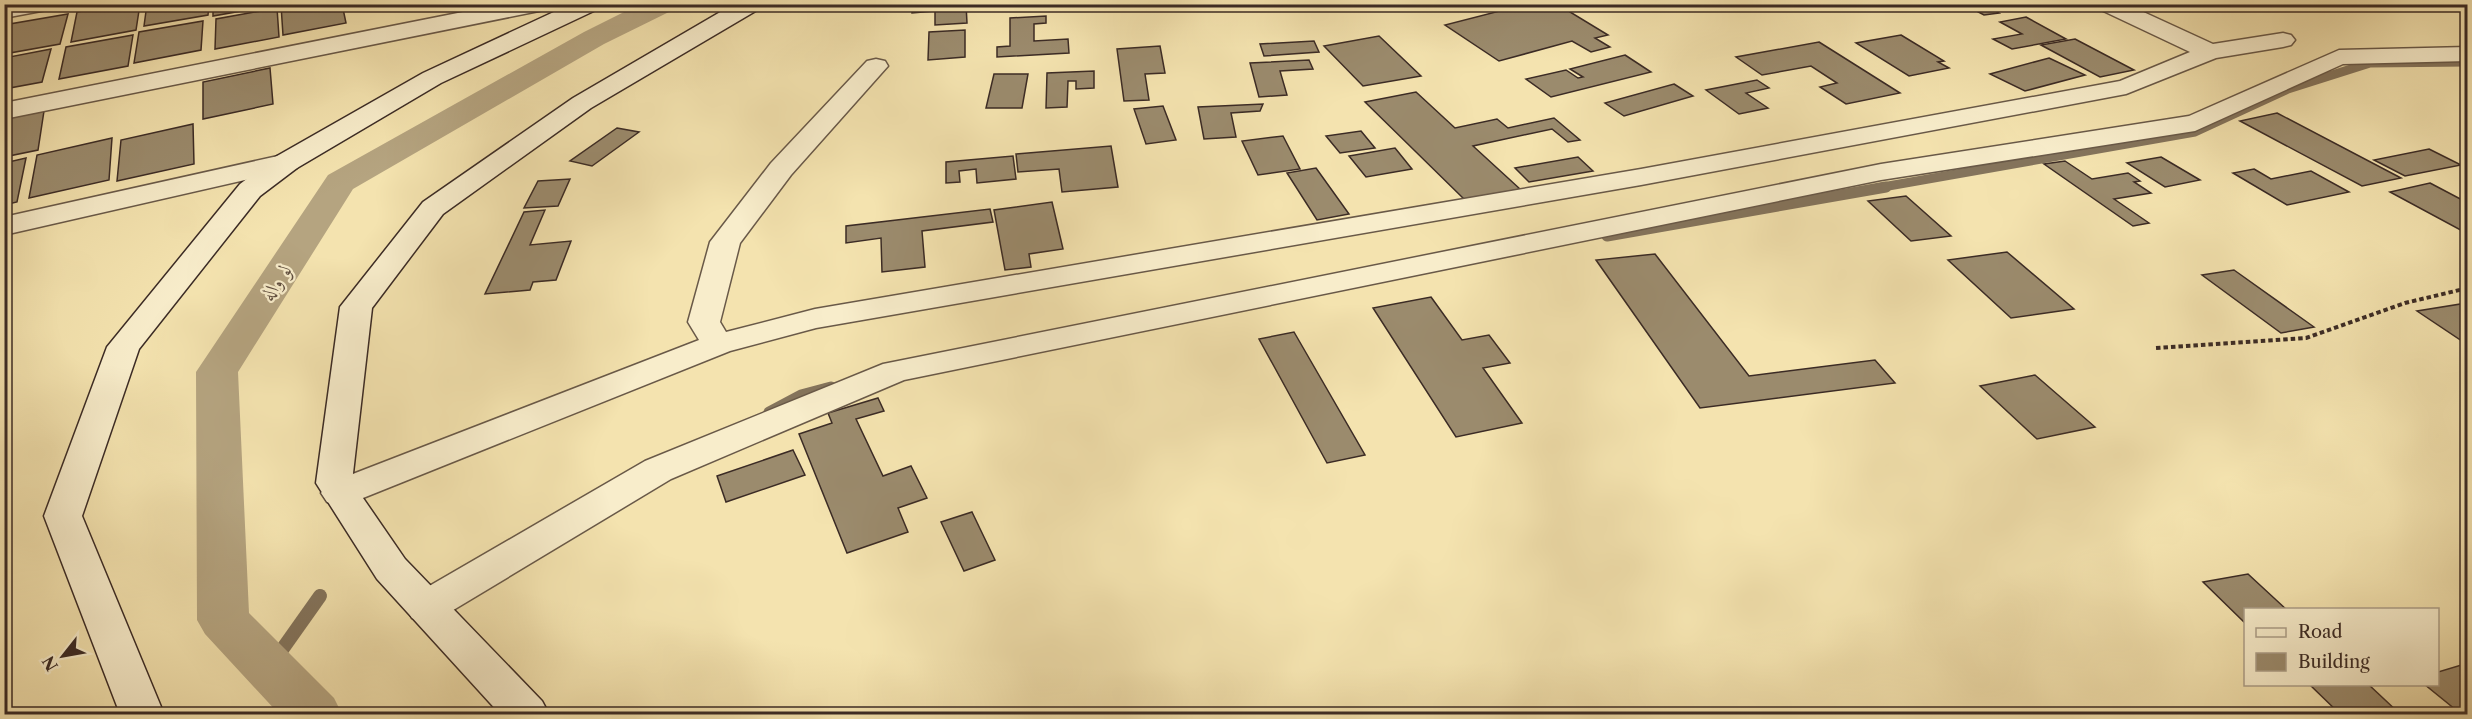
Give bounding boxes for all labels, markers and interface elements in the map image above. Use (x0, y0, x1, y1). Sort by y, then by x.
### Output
water label: لو واله (255, 259, 298, 306)
legend (2244, 608, 2439, 686)
text: Road (2298, 621, 2343, 643)
north arrow (33, 626, 93, 686)
text: Building (2298, 651, 2370, 673)
text: N (38, 653, 62, 675)

